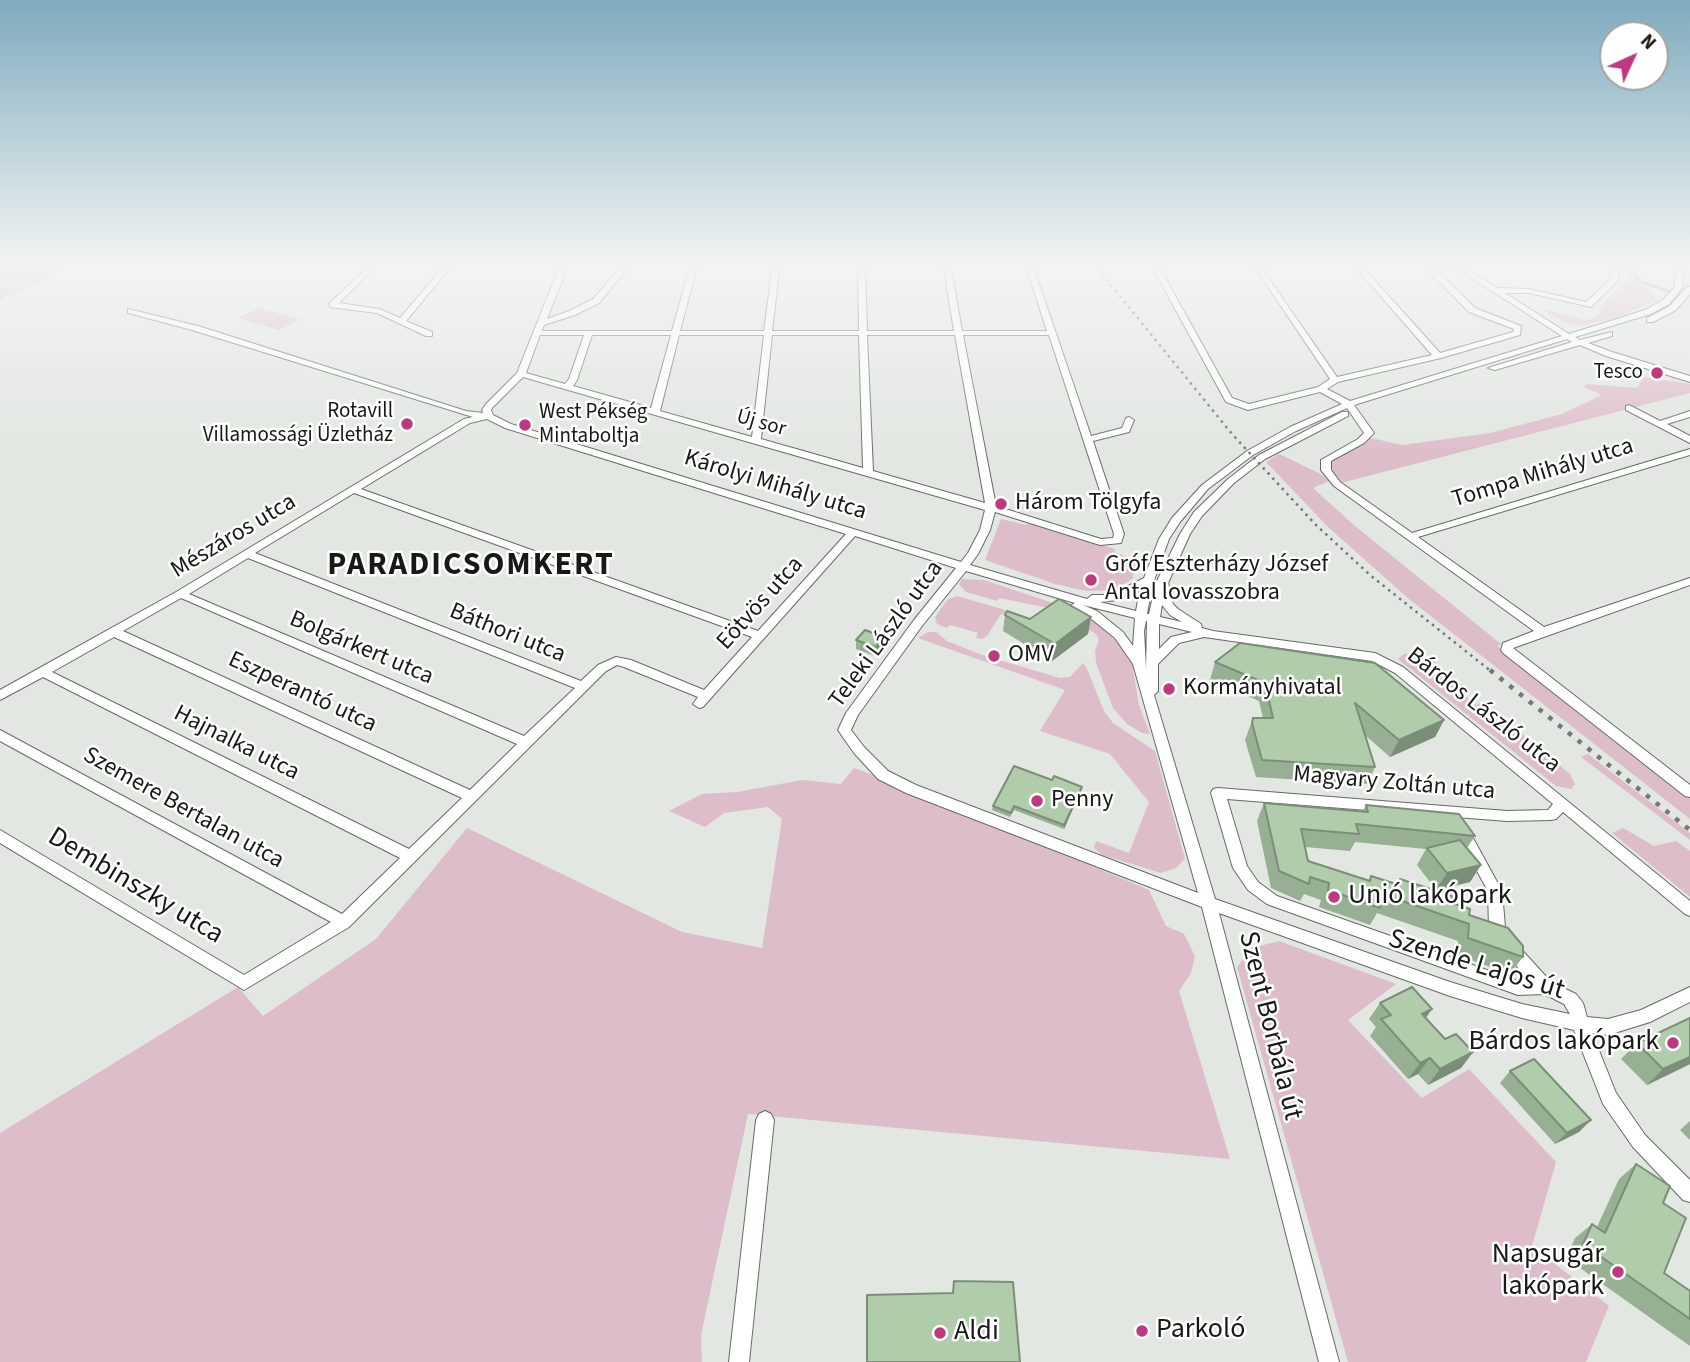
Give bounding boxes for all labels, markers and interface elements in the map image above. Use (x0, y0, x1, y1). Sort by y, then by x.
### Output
north arrow (1599, 21, 1669, 91)
text: N (1634, 28, 1662, 56)
place label: Tesco (1593, 360, 1643, 386)
marker: Tesco (1649, 365, 1665, 381)
place label: Rotavill Villamossági Üzletház (203, 399, 393, 449)
place label: West Pékség Mintaboltja (539, 400, 647, 450)
street label: Új sor (733, 405, 789, 443)
marker: Rotavill Villamossági Üzletház (399, 416, 415, 432)
marker: West Pékség Mintaboltja (517, 417, 533, 433)
street label: Tompa Mihály utca (1449, 433, 1637, 515)
street label: Károlyi Mihály utca (680, 445, 870, 527)
street label: Mészáros utca (166, 488, 302, 586)
place label: Három Tölgyfa (1015, 490, 1161, 518)
marker: Három Tölgyfa (993, 496, 1009, 512)
district label: PARADICSOMKERT (329, 548, 613, 586)
street label: Eötvös utca (712, 551, 810, 657)
place label: Gróf Eszterházy József Antal lovasszobra (1105, 552, 1328, 608)
street label: Teleki László utca (824, 556, 950, 714)
marker: Gróf Eszterházy József Antal lovasszobra (1083, 572, 1099, 588)
street label: Báthori utca (445, 598, 569, 670)
street label: Bolgárkert utca (285, 606, 437, 692)
place label: OMV (1008, 642, 1054, 670)
street label: Bárdos László utca (1400, 642, 1566, 780)
street label: Eszperantó utca (223, 646, 381, 740)
marker: OMV (986, 648, 1002, 664)
place label: Kormányhivatal (1183, 675, 1342, 703)
marker: Kormányhivatal (1161, 681, 1177, 697)
street label: Hajnalka utca (168, 700, 304, 788)
street label: Szemere Bertalan utca (78, 742, 288, 876)
street label: Magyary Zoltán utca (1292, 761, 1496, 807)
place label: Penny (1051, 787, 1113, 815)
marker: Penny (1029, 793, 1045, 809)
street label: Dembinszky utca (41, 821, 229, 953)
place label: Unió lakópark (1348, 880, 1512, 914)
marker: Unió lakópark (1326, 889, 1342, 905)
street label: Szende Lajos út (1384, 923, 1568, 1009)
street label: Szent Borbála út (1229, 928, 1309, 1124)
place label: Bárdos lakópark (1468, 1026, 1659, 1060)
marker: Bárdos lakópark (1665, 1035, 1681, 1051)
place label: Napsugár lakópark (1492, 1239, 1604, 1305)
marker: Napsugár lakópark (1610, 1264, 1626, 1280)
place label: Parkoló (1156, 1314, 1245, 1348)
place label: Aldi (954, 1316, 999, 1350)
marker: Parkoló (1134, 1323, 1150, 1339)
marker: Aldi (932, 1325, 948, 1341)

